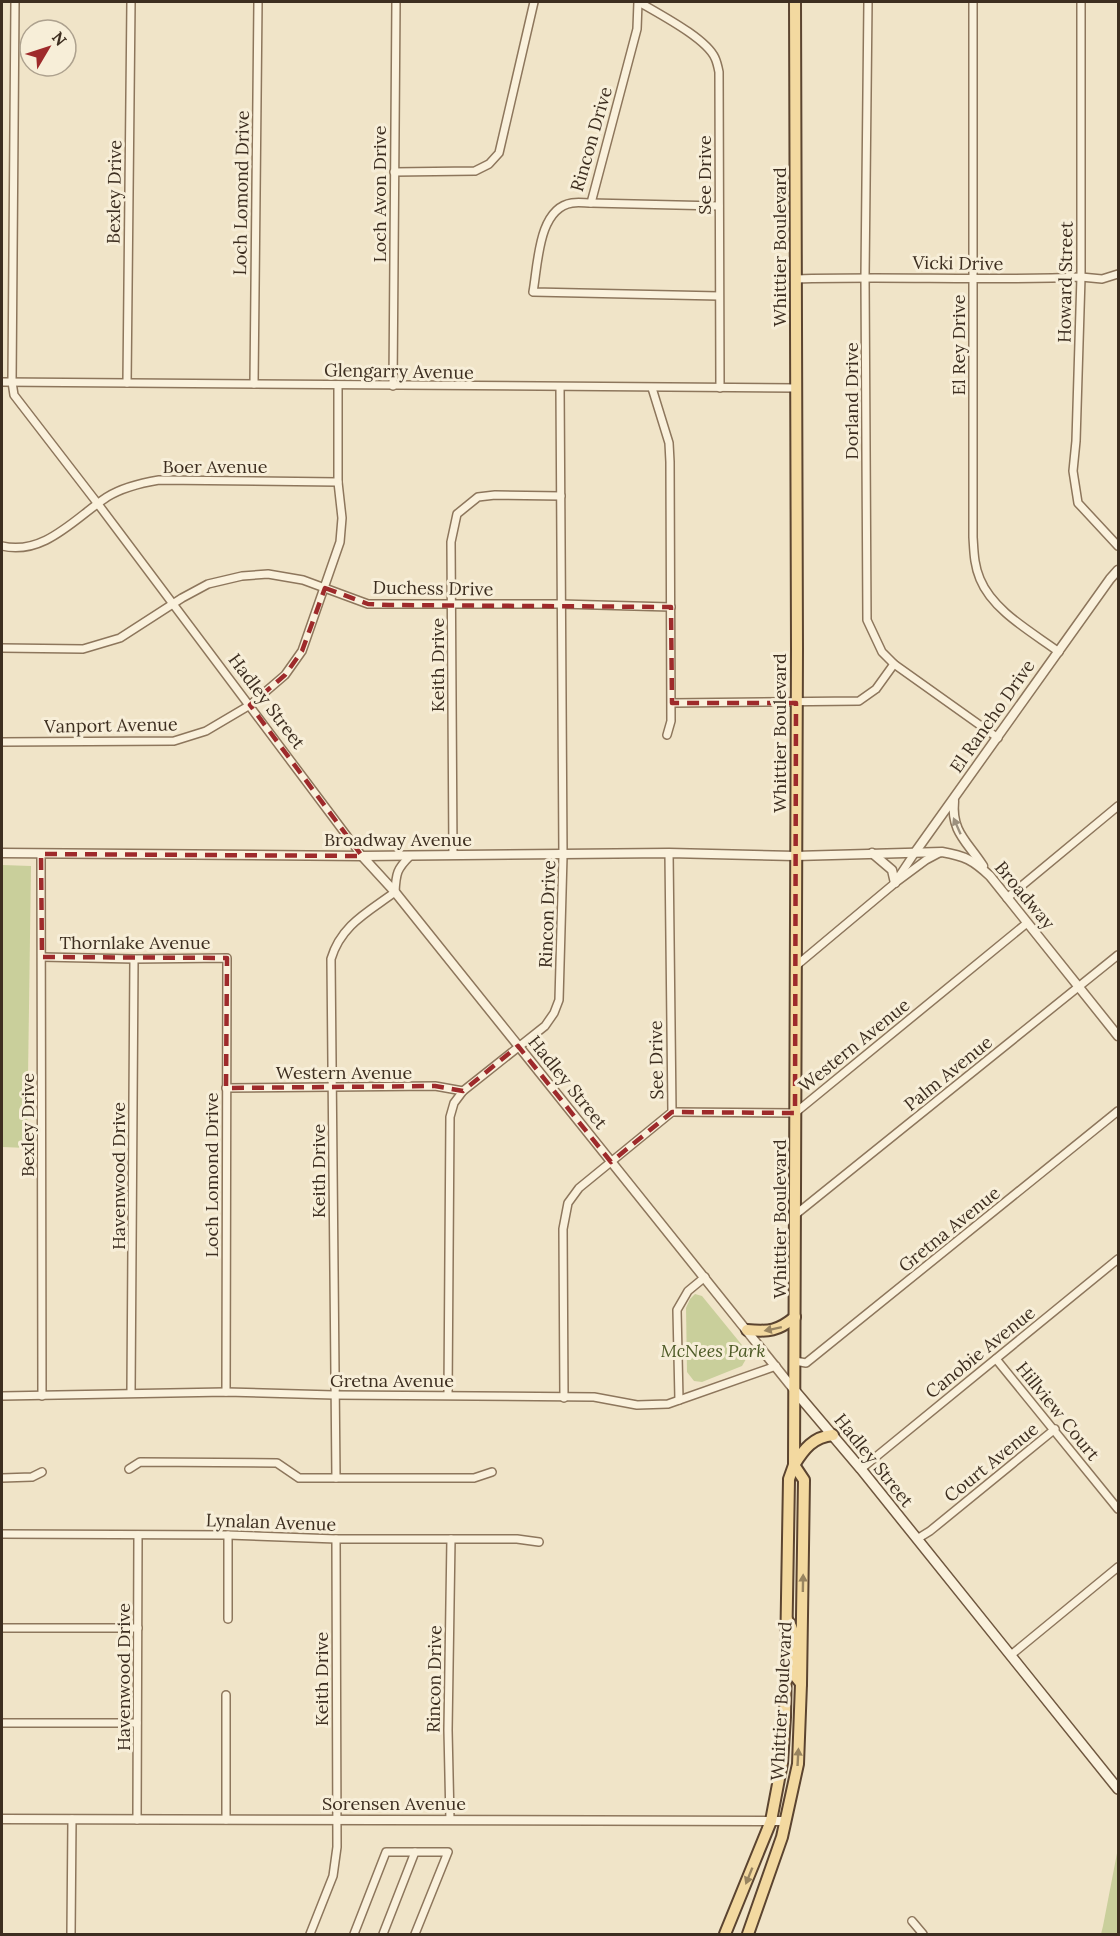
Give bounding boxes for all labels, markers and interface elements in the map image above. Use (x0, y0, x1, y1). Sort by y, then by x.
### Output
north arrow (18, 18, 78, 78)
text: N (48, 27, 71, 50)
street label: Rincon Drive (565, 84, 617, 194)
street label: Loch Lomond Drive (228, 110, 254, 276)
street label: Loch Avon Drive (368, 125, 391, 263)
street label: See Drive (693, 135, 716, 215)
street label: Bexley Drive (102, 139, 126, 244)
street label: Whittier Boulevard (768, 167, 791, 327)
street label: Howard Street (1052, 221, 1078, 343)
street label: Vicki Drive (912, 251, 1004, 275)
street label: El Rey Drive (947, 294, 970, 395)
street label: Dorland Drive (840, 342, 863, 460)
street label: Glengarry Avenue (324, 358, 474, 384)
street label: Boer Avenue (162, 455, 268, 478)
street label: Duchess Drive (372, 575, 494, 601)
street label: Keith Drive (426, 617, 449, 712)
street label: Hadley Street (224, 649, 310, 753)
street label: Whittier Boulevard (768, 653, 791, 813)
street label: El Rancho Drive (944, 655, 1040, 777)
street label: Vanport Avenue (43, 712, 178, 738)
one-way arrow (952, 816, 962, 834)
street label: Broadway Avenue (324, 828, 472, 851)
street label: Broadway (990, 856, 1061, 934)
street label: Rincon Drive (534, 859, 560, 968)
street label: Thornlake Avenue (60, 931, 211, 954)
street label: Western Avenue (794, 993, 914, 1097)
street label: See Drive (644, 1020, 668, 1100)
street label: Palm Avenue (899, 1030, 997, 1116)
street label: Hadley Street (523, 1031, 613, 1133)
street label: Western Avenue (276, 1061, 413, 1084)
street label: Bexley Drive (16, 1073, 39, 1177)
street label: Loch Lomond Drive (200, 1092, 223, 1258)
street label: Havenwood Drive (107, 1102, 130, 1250)
street label: Keith Drive (307, 1123, 330, 1218)
street label: Whittier Boulevard (768, 1139, 791, 1299)
street label: Gretna Avenue (894, 1181, 1005, 1277)
street label: Canobie Avenue (921, 1301, 1040, 1403)
one-way arrow (764, 1325, 782, 1335)
park label: McNees Park (660, 1339, 766, 1362)
street label: Hillview Court (1011, 1357, 1105, 1465)
street label: Gretna Avenue (330, 1369, 454, 1392)
street label: Hadley Street (829, 1409, 919, 1511)
street label: Court Avenue (939, 1417, 1043, 1507)
street label: Lynalan Avenue (205, 1508, 337, 1536)
one-way arrow (798, 1574, 808, 1593)
street label: Havenwood Drive (112, 1603, 135, 1751)
street label: Whittier Boulevard (765, 1621, 797, 1781)
street label: Rincon Drive (422, 1625, 446, 1733)
street label: Keith Drive (310, 1631, 333, 1726)
one-way arrow (793, 1747, 802, 1766)
street label: Sorensen Avenue (322, 1792, 466, 1815)
one-way arrow (744, 1867, 754, 1885)

